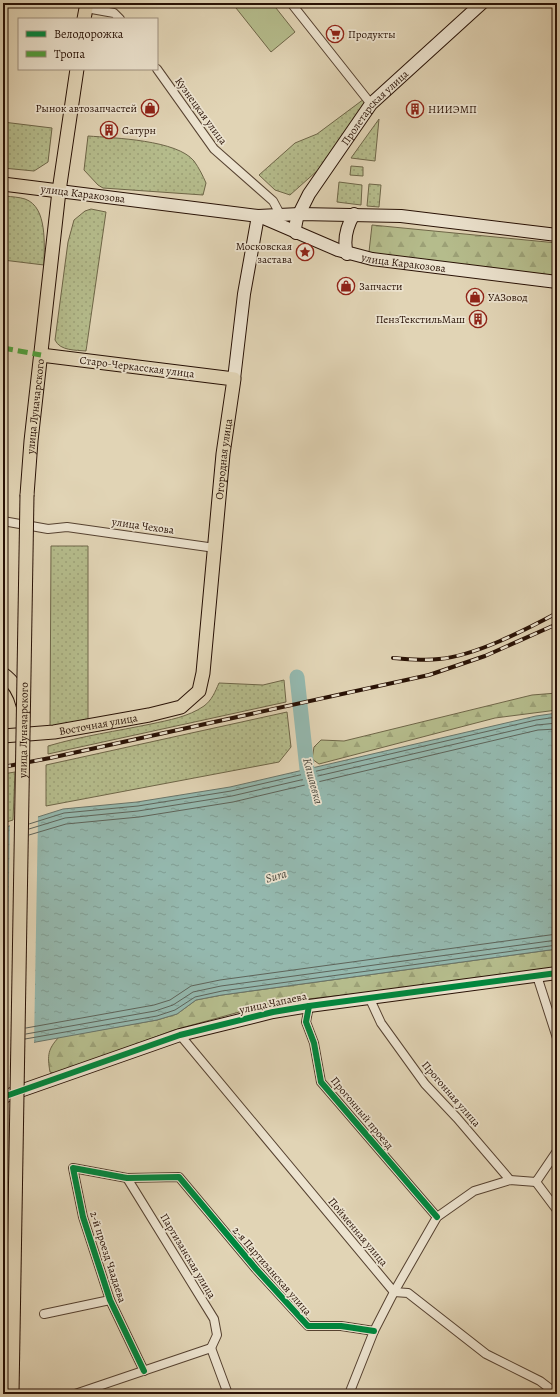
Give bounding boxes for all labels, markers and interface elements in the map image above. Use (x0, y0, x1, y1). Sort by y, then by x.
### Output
legend (18, 18, 158, 70)
supermarket icon: Продукты (325, 24, 345, 44)
text: Велодорожка (54, 26, 124, 42)
place label: Продукты (348, 27, 395, 42)
text: Тропа (54, 46, 85, 62)
street label: Пролетарская улица (337, 66, 412, 148)
street label: Кузнецкая улица (171, 74, 231, 149)
shop icon: Рынок автозапчастей (140, 98, 160, 118)
building icon: НИИЭМП (405, 99, 425, 119)
place label: Рынок автозапчастей (36, 101, 137, 116)
place label: НИИЭМП (428, 102, 477, 117)
building icon: Сатурн (99, 120, 119, 140)
place label: Сатурн (122, 123, 156, 138)
street label: улица Каракозова (39, 181, 127, 207)
place label: Московская застава (236, 239, 293, 267)
place icon: Московская застава (295, 242, 315, 262)
street label: улица Каракозова (359, 249, 448, 276)
shop icon: Запчасти (336, 276, 356, 296)
place label: Запчасти (359, 279, 403, 294)
shop icon: УАЗовод (465, 287, 485, 307)
place label: УАЗовод (488, 290, 528, 305)
building icon: ПензТекстильМаш (468, 309, 488, 329)
place label: ПензТекстильМаш (376, 312, 465, 327)
street label: Старо-Черкасская улица (79, 353, 196, 382)
street label: улица Луначарского (22, 358, 48, 456)
street label: Огородная улица (211, 417, 236, 500)
street label: улица Чехова (110, 514, 176, 538)
street label: улица Луначарского (15, 682, 31, 779)
street label: Восточная улица (58, 710, 140, 739)
water label: Кашаевка (299, 756, 327, 806)
water label: Sura (263, 865, 289, 887)
street label: улица Чапаева (237, 988, 309, 1018)
street label: Прогонная улица (418, 1058, 484, 1131)
street label: Прогонный проезд (327, 1073, 397, 1153)
street label: Пойменная улица (325, 1194, 392, 1270)
street label: 2-й проезд Чаадаева (86, 1209, 130, 1305)
street label: Партизанская улица (157, 1211, 220, 1302)
street label: 2-я Партизанская улица (229, 1223, 316, 1319)

